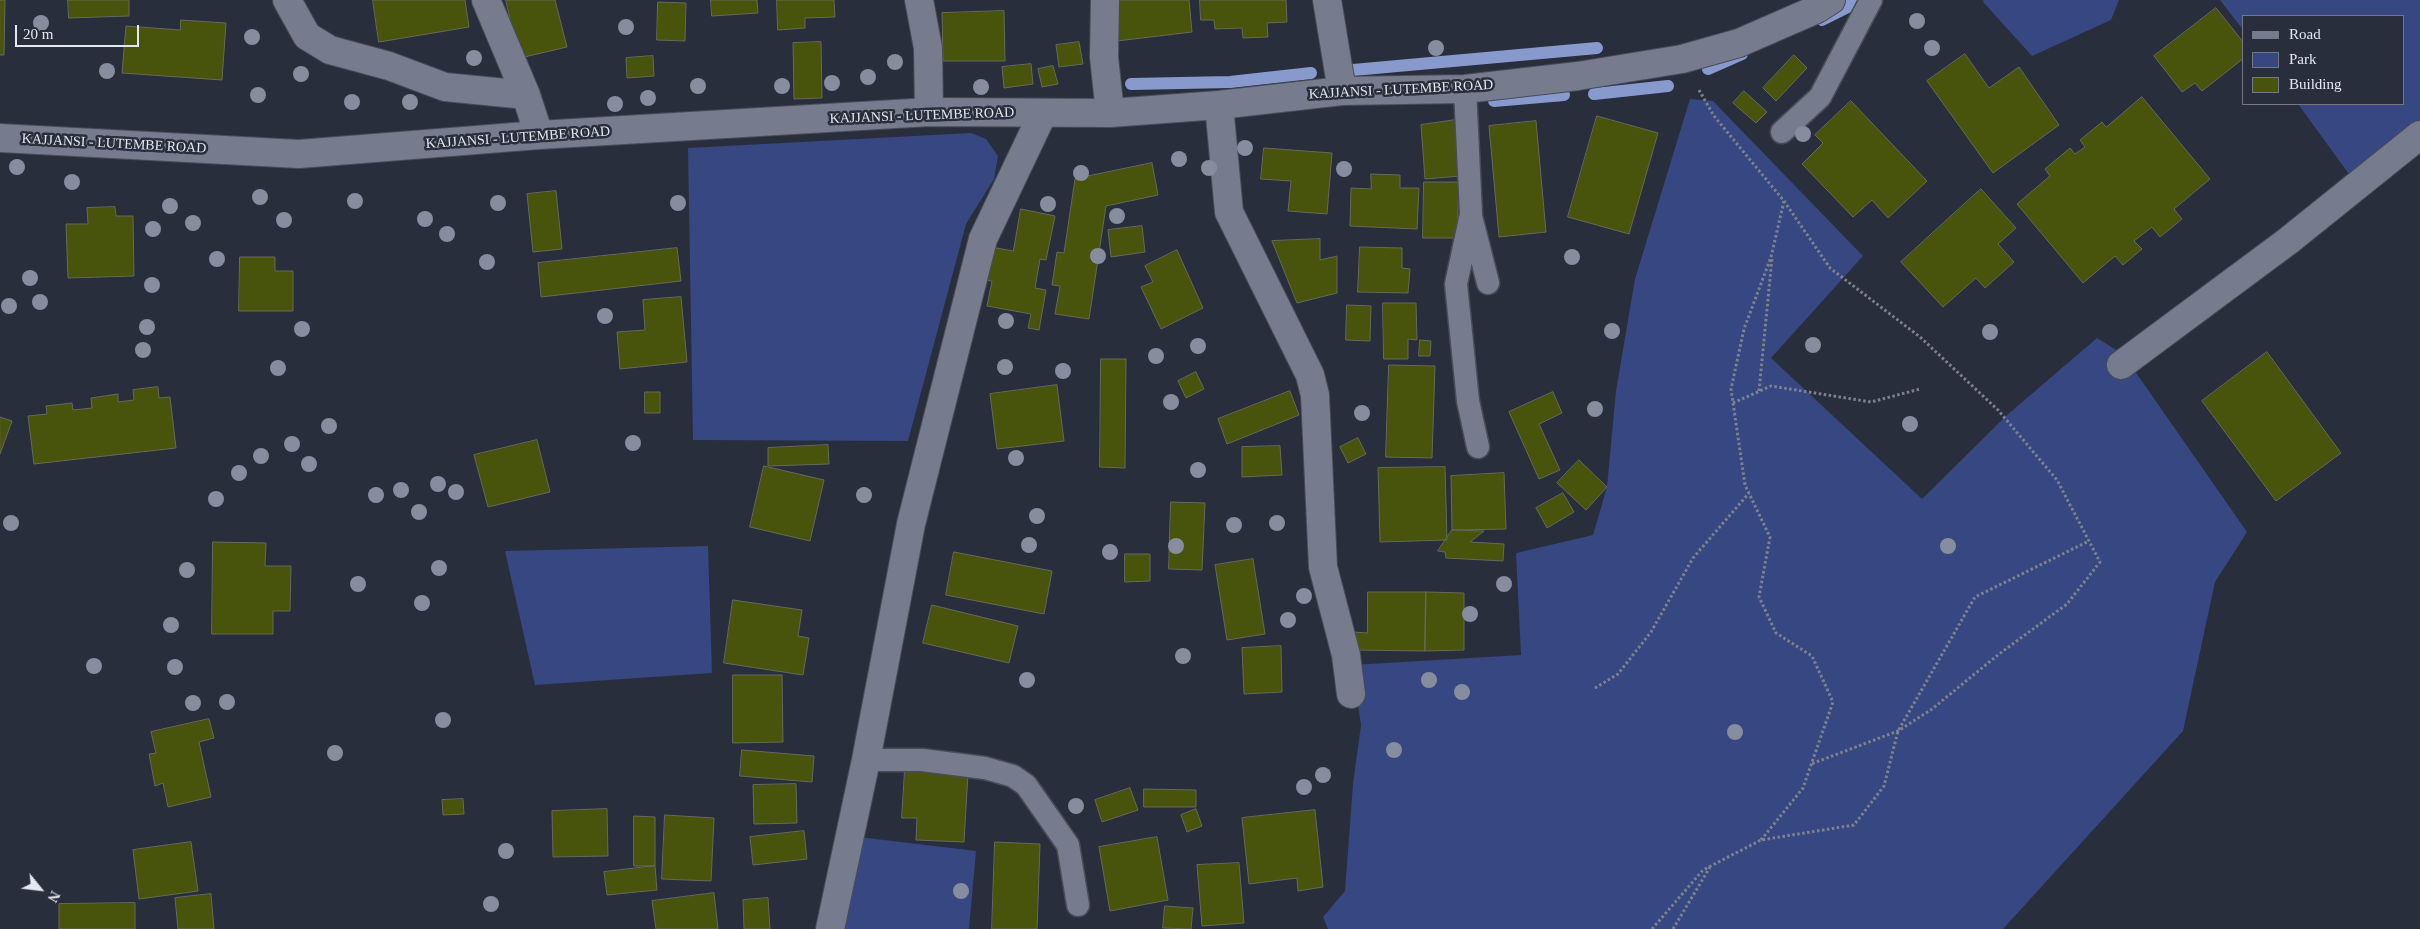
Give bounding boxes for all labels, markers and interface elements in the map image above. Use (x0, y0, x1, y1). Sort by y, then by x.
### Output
scale bar (18, 15, 141, 47)
legend (2242, 15, 2405, 105)
text: 20 m (23, 26, 53, 42)
text: Road (2289, 26, 2321, 42)
text: Park (2289, 51, 2317, 67)
text: Building (2289, 76, 2342, 92)
street label: KAJJANSI - LUTEMBE ROAD (1308, 77, 1494, 103)
street label: KAJJANSI - LUTEMBE ROAD (829, 104, 1015, 128)
street label: KAJJANSI - LUTEMBE ROAD (425, 123, 611, 153)
street label: KAJJANSI - LUTEMBE ROAD (21, 131, 207, 157)
north arrow (15, 864, 65, 914)
text: N (45, 888, 63, 905)

